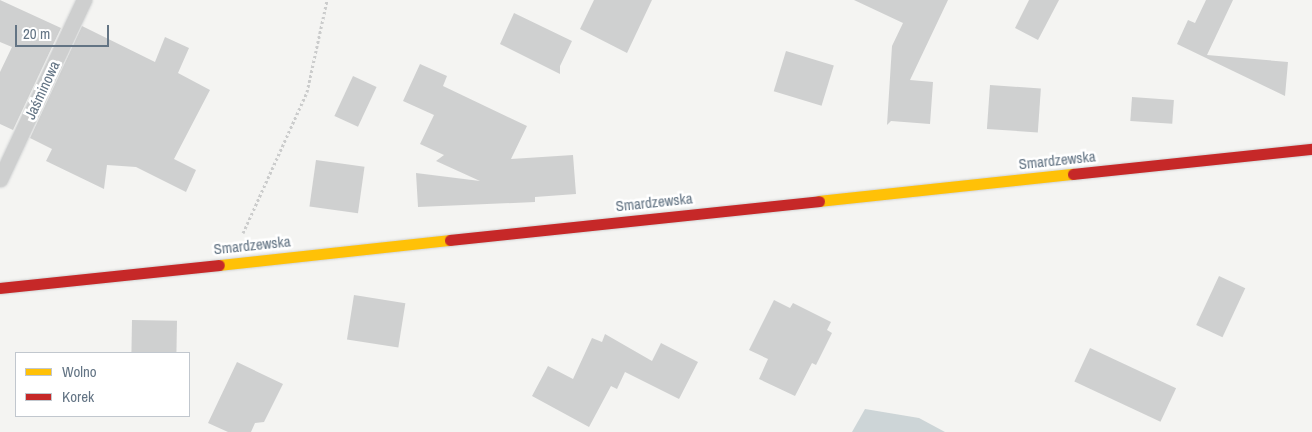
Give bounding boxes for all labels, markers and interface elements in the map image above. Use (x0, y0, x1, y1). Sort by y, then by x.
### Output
scale bar (18, 15, 111, 47)
text: 20 m (23, 23, 50, 44)
street label: Jaśminowa (21, 58, 63, 122)
street label: Smardzewska (1018, 147, 1096, 173)
street label: Smardzewska (615, 189, 693, 215)
street label: Smardzewska (213, 232, 291, 258)
legend (15, 352, 190, 417)
text: Wolno (62, 361, 97, 382)
text: Korek (62, 386, 94, 407)

